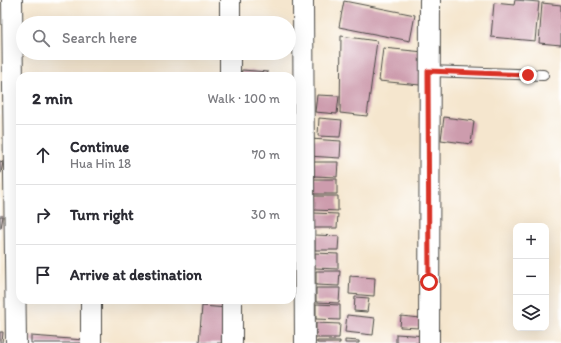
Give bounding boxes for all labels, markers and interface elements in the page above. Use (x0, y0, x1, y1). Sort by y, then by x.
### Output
search box (16, 16, 296, 60)
icon: search (30, 27, 52, 49)
text: Search here (62, 29, 137, 47)
route end (519, 66, 537, 84)
text: 2 min (32, 88, 72, 108)
text: Walk · 100 m (207, 91, 280, 106)
text: Continue (70, 138, 129, 156)
icon: ahead (32, 144, 54, 166)
text: 70 m (252, 147, 280, 162)
text: Hua Hin 18 (70, 156, 131, 171)
icon: right (32, 204, 54, 226)
text: Turn right (70, 206, 134, 224)
text: 30 m (251, 207, 280, 222)
map controls (513, 223, 549, 331)
button: + (513, 223, 549, 259)
button: − (513, 259, 549, 295)
icon: arrive (32, 264, 54, 286)
text: Arrive at destination (70, 266, 202, 284)
route start (420, 273, 438, 291)
button: layers (513, 295, 549, 331)

